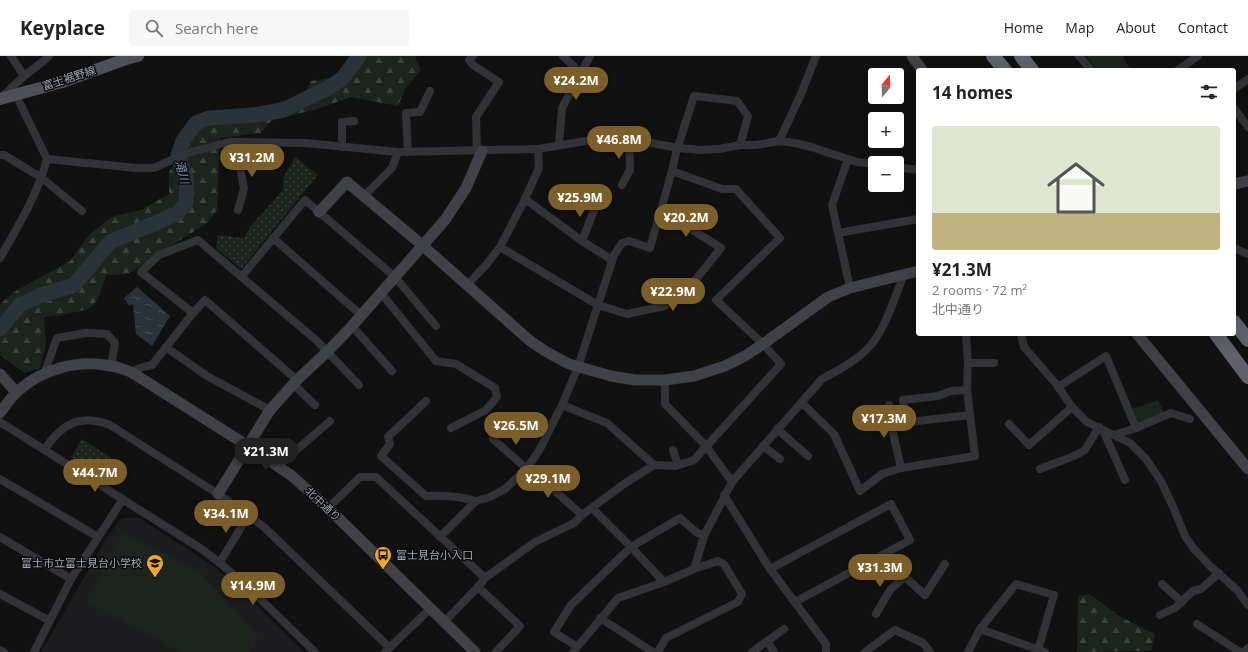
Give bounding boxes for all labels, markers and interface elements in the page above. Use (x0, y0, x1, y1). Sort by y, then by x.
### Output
search box (129, 10, 409, 46)
text: Keyplace (20, 15, 105, 41)
icon: search (143, 17, 165, 39)
text: Search here (175, 18, 259, 38)
text: Home (1004, 18, 1043, 37)
text: Map (1065, 18, 1094, 37)
text: About (1116, 18, 1156, 37)
text: Contact (1178, 18, 1228, 37)
street label: 富士裾野線 (40, 62, 97, 93)
pin: ¥24.2M (543, 67, 609, 101)
north arrow (868, 68, 904, 104)
map controls (868, 68, 904, 192)
text: ¥24.2M (553, 71, 599, 89)
text: 14 homes (932, 81, 1013, 104)
icon: filters (1198, 81, 1220, 103)
button: + (868, 112, 904, 148)
pin: ¥46.8M (586, 126, 652, 160)
text: ¥46.8M (596, 130, 642, 148)
pin: ¥31.2M (219, 144, 285, 178)
text: ¥31.2M (229, 148, 275, 166)
icon: home (1040, 152, 1112, 224)
button: − (868, 156, 904, 192)
water label: 滝川 (171, 158, 194, 188)
pin: ¥25.9M (547, 184, 613, 218)
text: ¥25.9M (557, 188, 603, 206)
pin: ¥20.2M (653, 204, 719, 238)
text: ¥20.2M (663, 208, 709, 226)
text: ¥21.3M (932, 258, 992, 281)
pin: ¥22.9M (640, 278, 706, 312)
text: 2 rooms · 72 m² (932, 281, 1027, 299)
text: ¥22.9M (650, 282, 696, 300)
text: 北中通り (932, 300, 984, 318)
pin: ¥17.3M (851, 405, 917, 439)
text: ¥17.3M (861, 409, 907, 427)
pin: ¥26.5M (483, 412, 549, 446)
text: ¥26.5M (493, 416, 539, 434)
pin: ¥21.3M (233, 438, 299, 472)
text: ¥21.3M (243, 442, 289, 460)
pin: ¥44.7M (62, 459, 128, 493)
text: ¥44.7M (72, 463, 118, 481)
pin: ¥29.1M (515, 465, 581, 499)
text: ¥29.1M (525, 469, 571, 487)
street label: 北中通り (302, 483, 345, 524)
pin: ¥34.1M (193, 500, 259, 534)
text: ¥34.1M (203, 504, 249, 522)
bus stop icon: 富士見台小入口 (373, 545, 393, 570)
place label: 富士見台小入口 (396, 547, 473, 562)
school or university icon: 富士市立富士見台小学校 (145, 553, 165, 578)
pin: ¥31.3M (847, 554, 913, 588)
place label: 富士市立富士見台小学校 (21, 555, 142, 570)
text: ¥31.3M (857, 558, 903, 576)
pin: ¥14.9M (220, 572, 286, 606)
text: ¥14.9M (230, 576, 276, 594)

